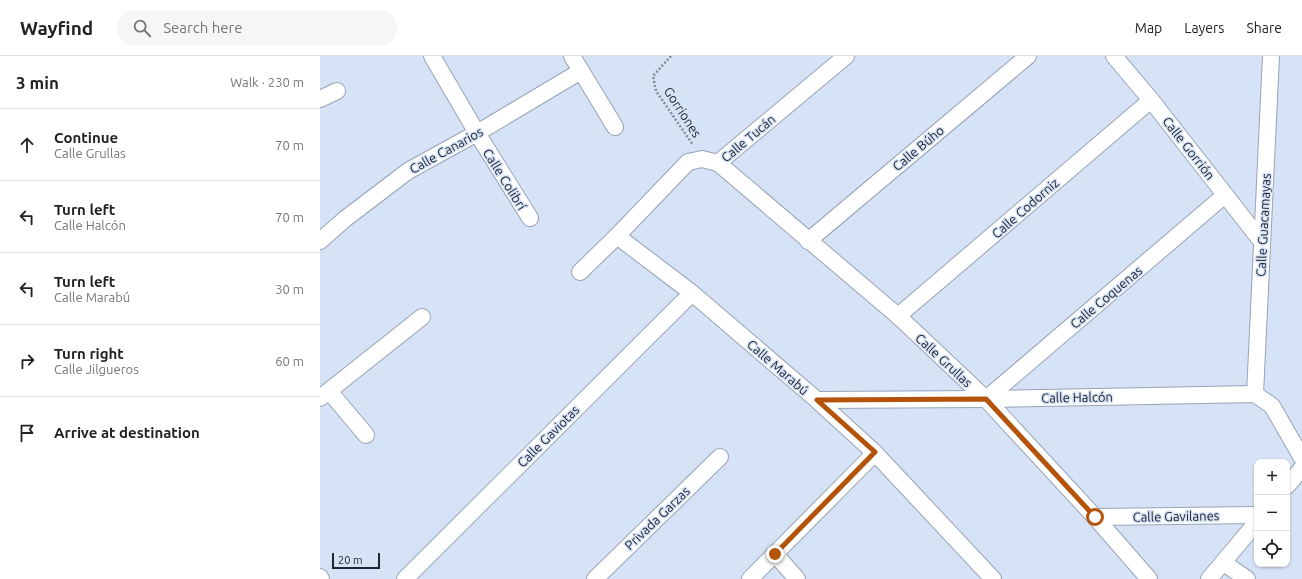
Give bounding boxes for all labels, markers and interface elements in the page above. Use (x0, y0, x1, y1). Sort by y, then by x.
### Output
search box (117, 10, 397, 46)
text: Wayfind (20, 17, 93, 39)
icon: search (131, 17, 153, 39)
text: Search here (163, 19, 242, 36)
text: Map (1135, 20, 1162, 36)
text: Layers (1184, 20, 1224, 36)
text: Share (1246, 20, 1282, 36)
text: 3 min (16, 73, 59, 92)
text: Walk · 230 m (230, 75, 304, 89)
street label: Gorriones (662, 84, 705, 140)
street label: Calle Tucán (718, 111, 778, 165)
street label: Calle Gorrión (1160, 114, 1218, 182)
street label: Calle Búho (890, 123, 946, 173)
street label: Calle Canarios (407, 124, 485, 176)
text: Continue (54, 129, 118, 146)
icon: ahead (16, 134, 38, 156)
text: 70 m (275, 138, 304, 152)
text: Calle Grullas (54, 146, 126, 160)
street label: Calle Colibrí (481, 146, 530, 213)
street label: Calle Guacamayas (1253, 173, 1273, 277)
street label: Calle Codorniz (989, 175, 1061, 241)
text: Turn left (54, 201, 115, 218)
icon: left (16, 206, 38, 228)
text: 70 m (275, 210, 304, 224)
text: Calle Halcón (54, 218, 126, 232)
street label: Calle Coquenas (1067, 263, 1145, 331)
text: Turn left (54, 273, 115, 290)
icon: left (16, 278, 38, 300)
text: 30 m (275, 282, 304, 296)
text: Calle Marabú (54, 290, 130, 304)
street label: Calle Grullas (913, 330, 975, 390)
street label: Calle Marabú (745, 337, 811, 397)
text: Turn right (54, 345, 124, 362)
icon: right (16, 350, 38, 372)
text: 60 m (275, 354, 304, 368)
text: Calle Jilgueros (54, 362, 139, 376)
street label: Calle Halcón (1041, 389, 1113, 405)
street label: Calle Gaviotas (514, 402, 582, 470)
icon: arrive (16, 422, 38, 444)
text: Arrive at destination (54, 424, 200, 441)
map controls (1254, 459, 1290, 567)
button: + (1254, 459, 1290, 495)
street label: Privada Garzas (622, 483, 693, 552)
button: − (1254, 495, 1290, 531)
route start (1086, 508, 1104, 526)
street label: Calle Gavilanes (1132, 508, 1220, 524)
button: locate (1254, 531, 1290, 567)
route end (766, 545, 784, 563)
scale bar (332, 551, 380, 570)
text: 20 m (338, 554, 362, 566)

